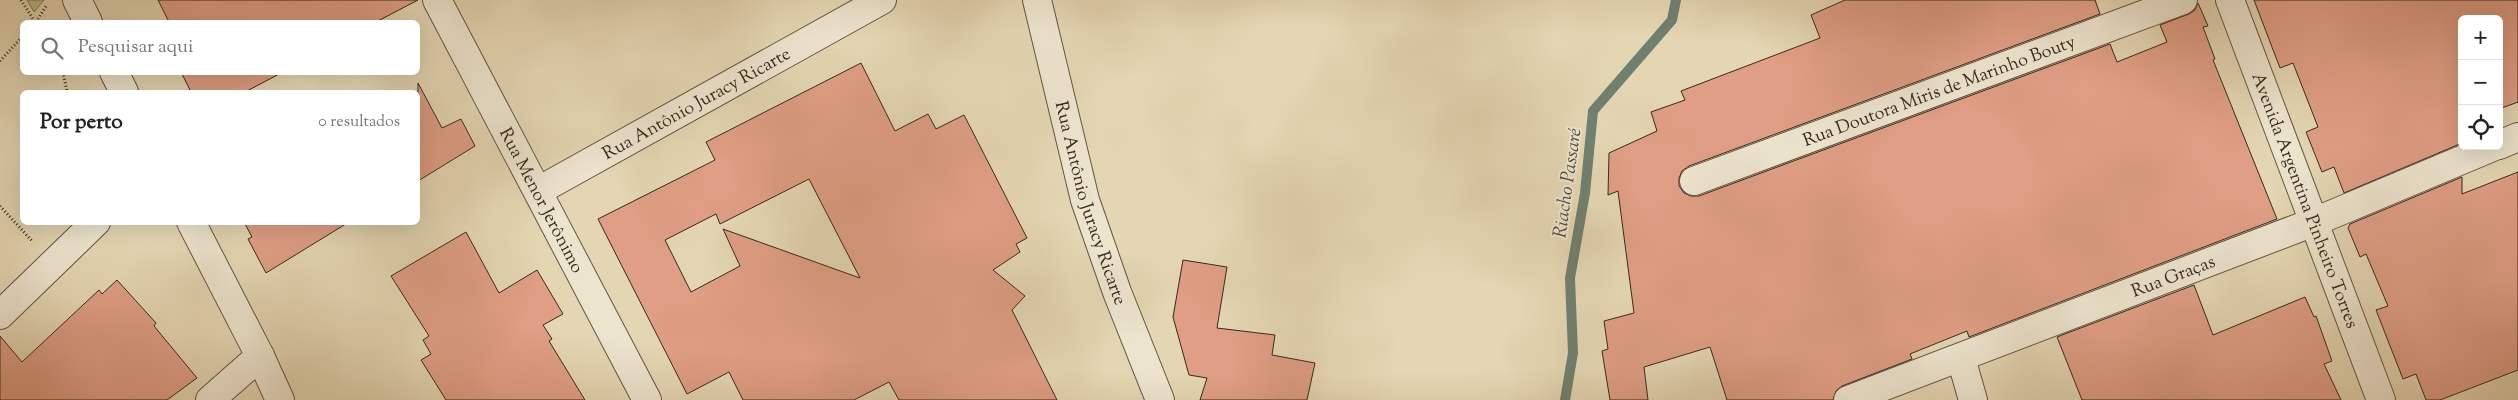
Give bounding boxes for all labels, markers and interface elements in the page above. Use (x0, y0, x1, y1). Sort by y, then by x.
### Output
map controls (2458, 15, 2503, 150)
button: + (2458, 15, 2503, 60)
search box (20, 20, 420, 75)
street label: Rua Doutora Miris de Marinho Bouty (1799, 30, 2079, 155)
icon: search (38, 34, 66, 62)
text: Pesquisar aqui (78, 34, 193, 61)
street label: Rua Antônio Juracy Ricarte (598, 42, 796, 168)
button: − (2458, 60, 2503, 105)
street label: Avenida Argentina Pinheiro Torres (2244, 69, 2364, 332)
street label: Rua Antônio Juracy Ricarte (1047, 99, 1132, 309)
button: locate (2458, 105, 2503, 150)
text: Por perto (40, 108, 123, 138)
text: 0 resultados (318, 111, 400, 134)
street label: Rua Menor Jerônimo (491, 124, 589, 279)
water label: Riacho Passaré (1547, 126, 1590, 240)
street label: Rua Graças (2128, 250, 2220, 306)

